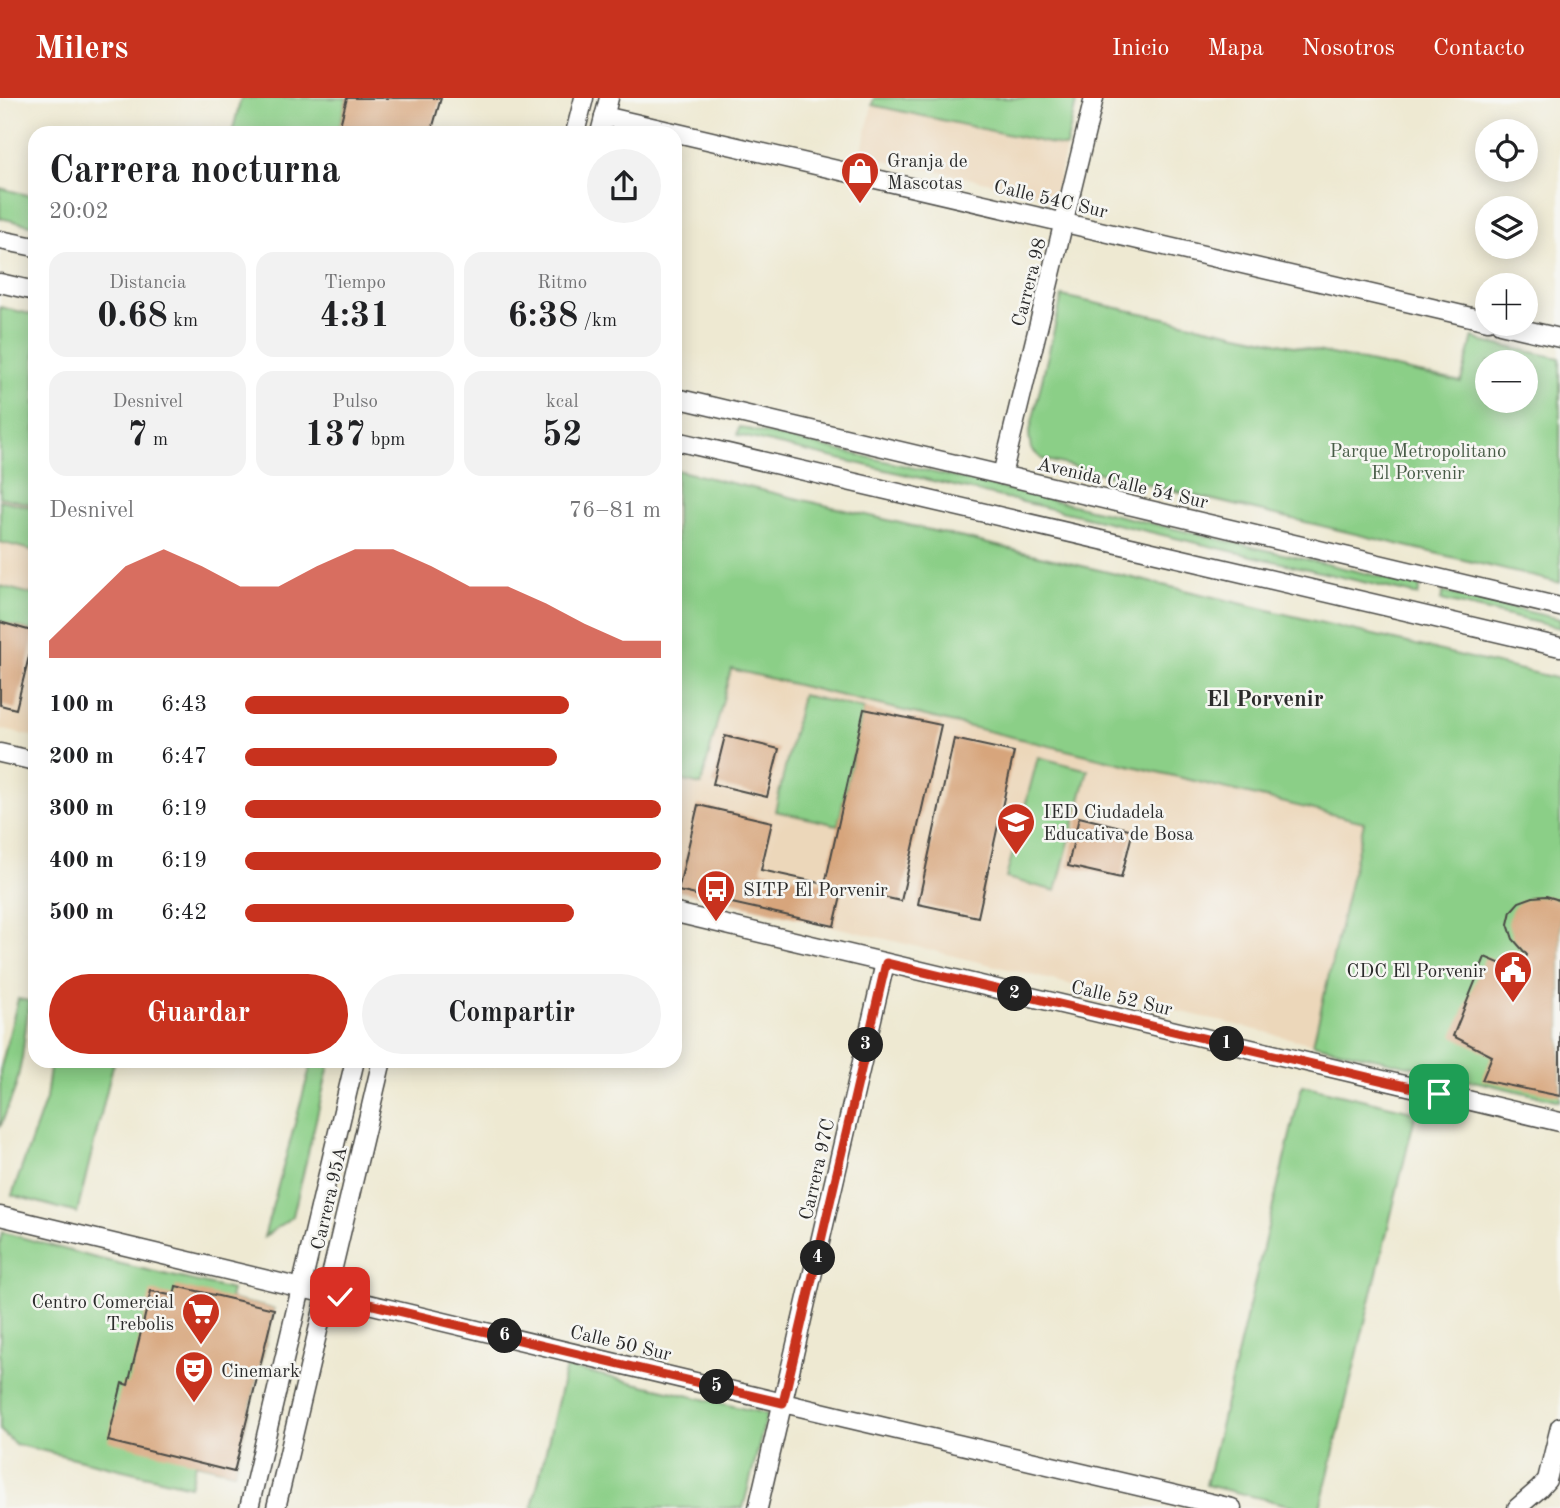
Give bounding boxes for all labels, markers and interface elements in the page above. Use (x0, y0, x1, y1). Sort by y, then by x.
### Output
text: Milers (35, 33, 128, 66)
text: Inicio (1112, 37, 1170, 61)
text: Mapa (1208, 37, 1264, 61)
text: Nosotros (1302, 37, 1395, 61)
text: Contacto (1433, 37, 1525, 61)
map controls (1475, 119, 1538, 413)
button: locate (1475, 119, 1538, 182)
button: share (587, 149, 661, 223)
shop icon: Granja de Mascotas (839, 150, 881, 205)
text: Carrera nocturna (49, 153, 340, 191)
place label: Granja de Mascotas (887, 153, 968, 194)
street label: Calle 54C Sur (992, 178, 1109, 223)
button: layers (1475, 196, 1538, 259)
text: 20:02 (49, 200, 109, 223)
street label: Carrera 98 (1010, 236, 1051, 329)
button: + (1475, 273, 1538, 336)
text: Distancia (109, 274, 186, 293)
text: Tiempo (324, 274, 386, 293)
text: Ritmo (537, 274, 587, 293)
text: 0.68 (97, 299, 168, 334)
text: 4:31 (320, 299, 390, 334)
text: 6:38 (508, 299, 578, 334)
text: km (168, 312, 198, 331)
text: /km (578, 312, 617, 331)
button: − (1475, 350, 1538, 413)
text: Desnivel (113, 393, 183, 412)
text: Pulso (332, 393, 378, 412)
text: kcal (546, 393, 579, 412)
text: 7 (127, 418, 148, 453)
text: 137 (305, 418, 365, 453)
text: 52 (542, 418, 583, 453)
text: m (148, 431, 168, 450)
text: bpm (365, 431, 405, 450)
park label: Parque Metropolitano El Porvenir (1330, 443, 1506, 484)
street label: Avenida Calle 54 Sur (1035, 456, 1210, 513)
text: Desnivel (49, 499, 134, 522)
text: 76–81 m (569, 499, 661, 522)
district label: El Porvenir (1206, 688, 1324, 711)
text: 100 m (49, 693, 114, 716)
text: 6:43 (161, 693, 207, 716)
text: 200 m (49, 745, 114, 768)
text: 6:47 (161, 745, 207, 768)
text: 300 m (49, 797, 114, 820)
text: 6:19 (161, 797, 207, 820)
school or university icon: IED Ciudadela Educativa de Bosa (995, 801, 1037, 856)
place label: IED Ciudadela Educativa de Bosa (1043, 804, 1195, 845)
text: 400 m (49, 849, 114, 872)
text: 6:19 (161, 849, 207, 872)
bus stop icon: SITP El Porvenir (695, 868, 737, 923)
place label: SITP El Porvenir (743, 882, 888, 901)
text: 500 m (49, 901, 114, 924)
text: 6:42 (161, 901, 207, 924)
public building icon: CDC El Porvenir (1492, 949, 1534, 1004)
place label: CDC El Porvenir (1347, 963, 1486, 982)
button: Guardar (49, 974, 348, 1054)
button: Compartir (362, 974, 661, 1054)
pin: 2 (998, 976, 1032, 1012)
street label: Calle 52 Sur (1069, 979, 1174, 1020)
text: 2 (1009, 984, 1020, 1003)
pin: 1 (1210, 1026, 1244, 1062)
pin: 3 (848, 1028, 884, 1062)
text: 1 (1221, 1034, 1232, 1053)
text: 3 (860, 1035, 871, 1054)
pin (1409, 1064, 1469, 1124)
icon: arrive (1420, 1075, 1458, 1113)
street label: Carrera 97C (798, 1117, 839, 1222)
street label: Carrera 95A (309, 1145, 352, 1252)
pin: 4 (800, 1240, 836, 1276)
text: 4 (812, 1248, 823, 1267)
pin (310, 1267, 370, 1327)
icon: check (321, 1278, 359, 1316)
supermarket icon: Centro Comercial Trebolis (180, 1291, 222, 1346)
place label: Centro Comercial Trebolis (31, 1294, 174, 1335)
pin: 6 (488, 1318, 522, 1354)
street label: Calle 50 Sur (568, 1324, 673, 1365)
text: 6 (499, 1326, 510, 1345)
theatre icon: Cinemark (173, 1349, 215, 1404)
place label: Cinemark (221, 1363, 300, 1382)
pin: 5 (700, 1370, 734, 1404)
text: 5 (711, 1377, 722, 1396)

